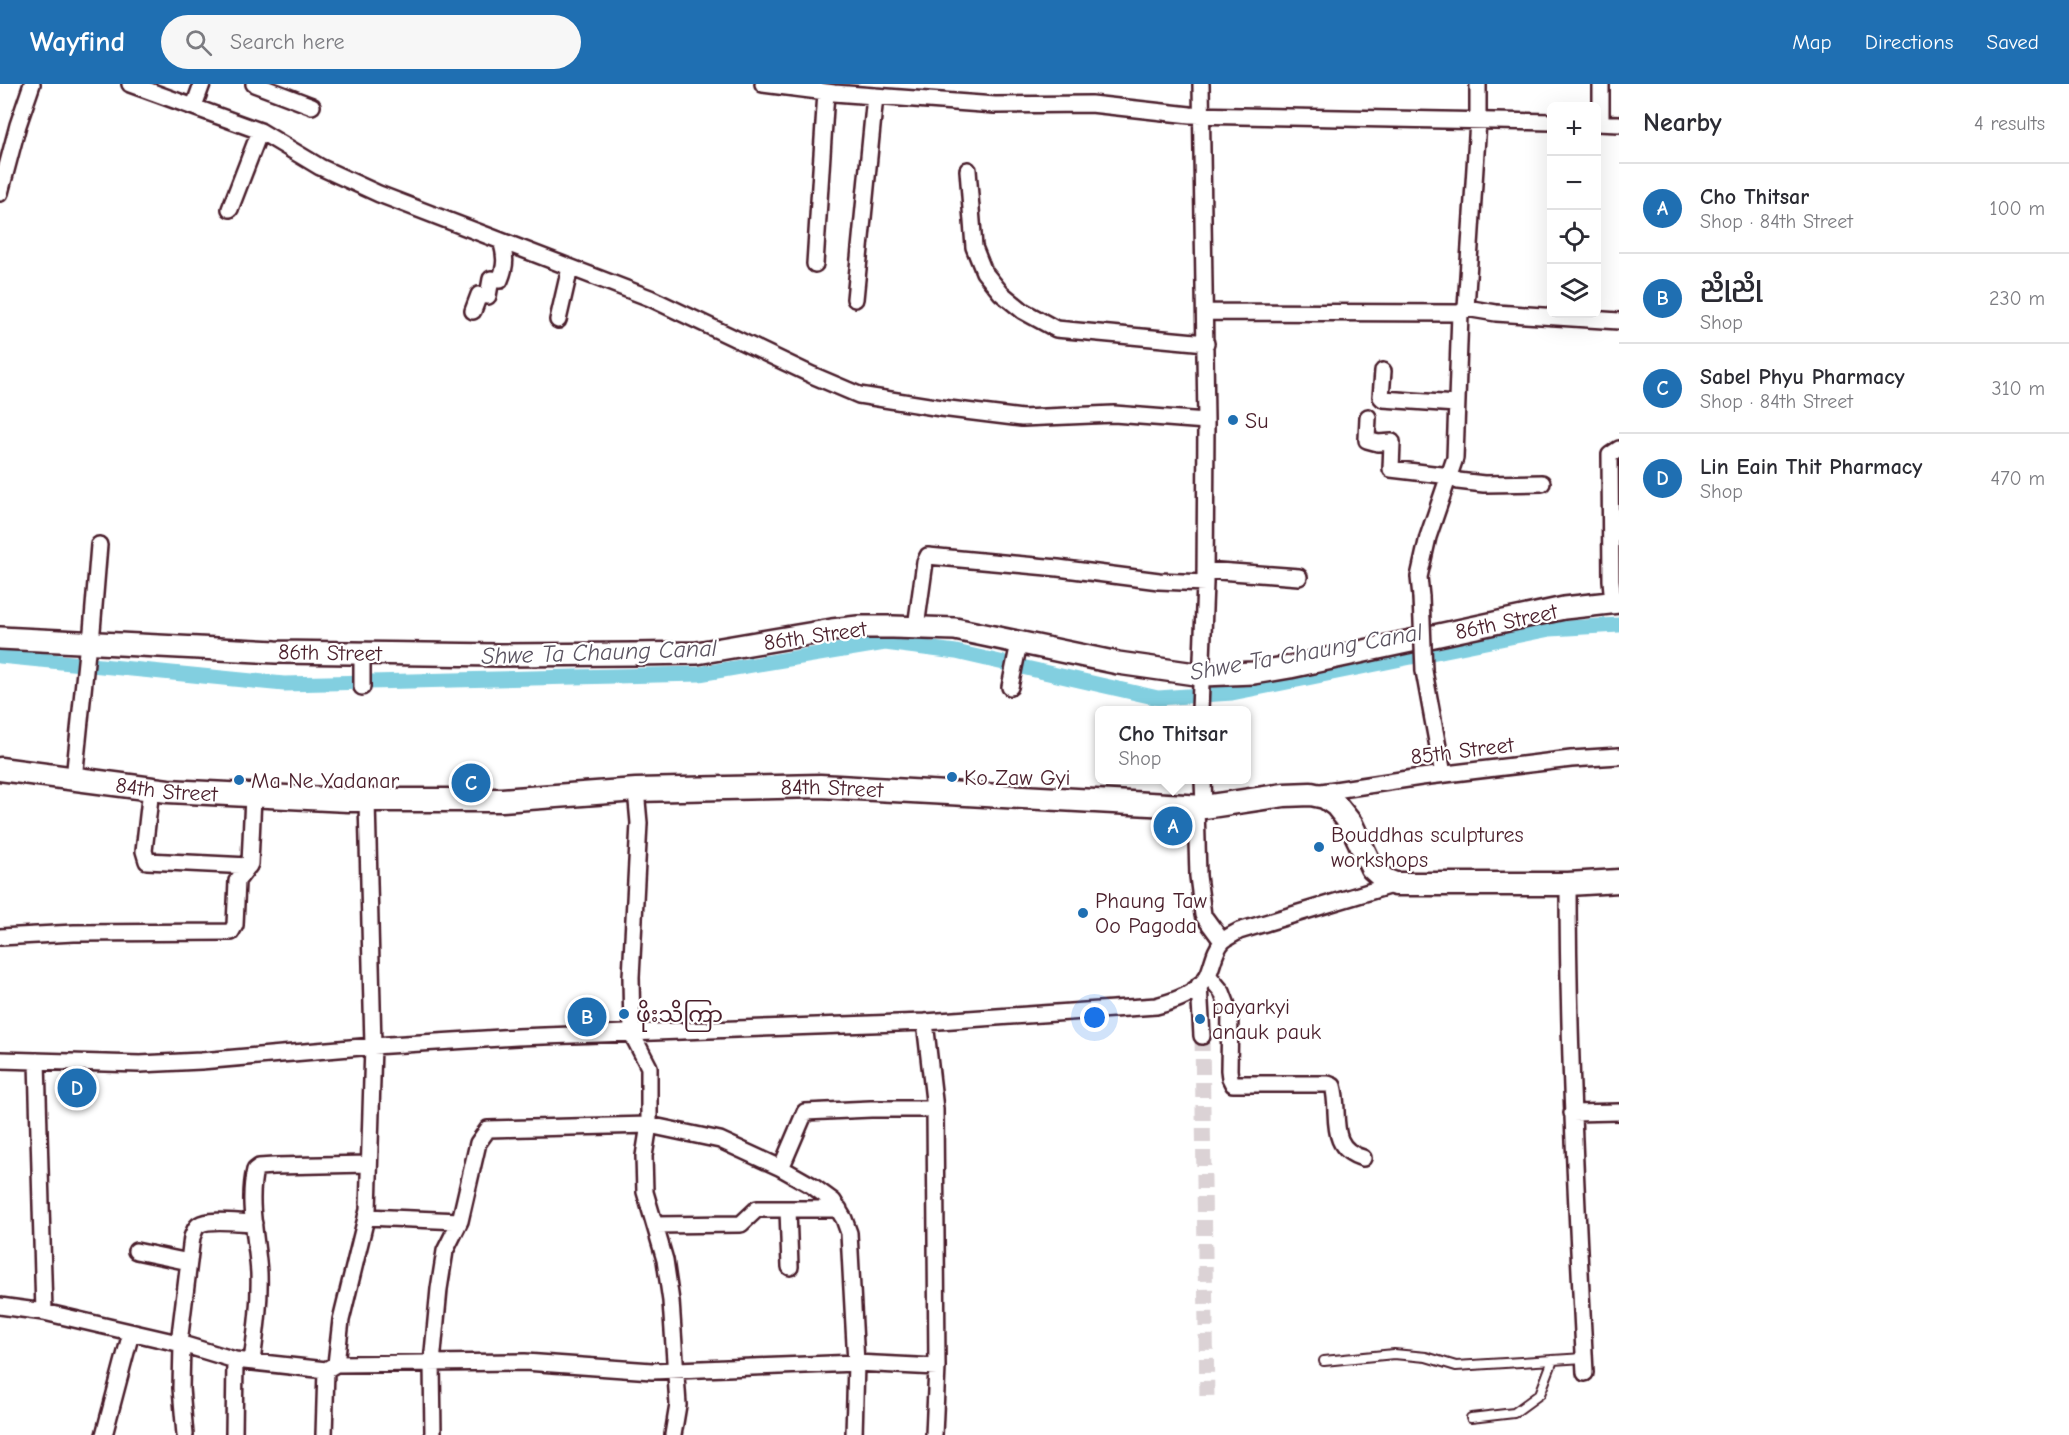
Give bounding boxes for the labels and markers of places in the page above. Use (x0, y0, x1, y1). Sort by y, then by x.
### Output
place label: Su (1245, 408, 1268, 434)
marker: Su (1226, 413, 1240, 427)
pin: C (452, 760, 490, 806)
place label: Ko Zaw Gyi (964, 765, 1071, 791)
place label: Ma Ne Yadanar (251, 768, 400, 794)
marker: Ko Zaw Gyi (945, 770, 959, 784)
marker: Ma Ne Yadanar (232, 773, 246, 787)
pin: A (1154, 804, 1192, 848)
place label: Bouddhas sculptures workshops (1331, 822, 1524, 873)
marker: Bouddhas sculptures workshops (1312, 840, 1326, 854)
place label: Phaung Taw Oo Pagoda (1095, 888, 1207, 939)
marker: Phaung Taw Oo Pagoda (1076, 906, 1090, 920)
pin: B (568, 994, 606, 1040)
place label: payarkyi anauk pauk (1212, 994, 1321, 1045)
place label: ဖိုးသိကြာ (636, 999, 723, 1032)
marker: ဖိုးသိကြာ (617, 1007, 631, 1021)
marker: payarkyi anauk pauk (1193, 1012, 1207, 1026)
pin: D (58, 1066, 97, 1110)

